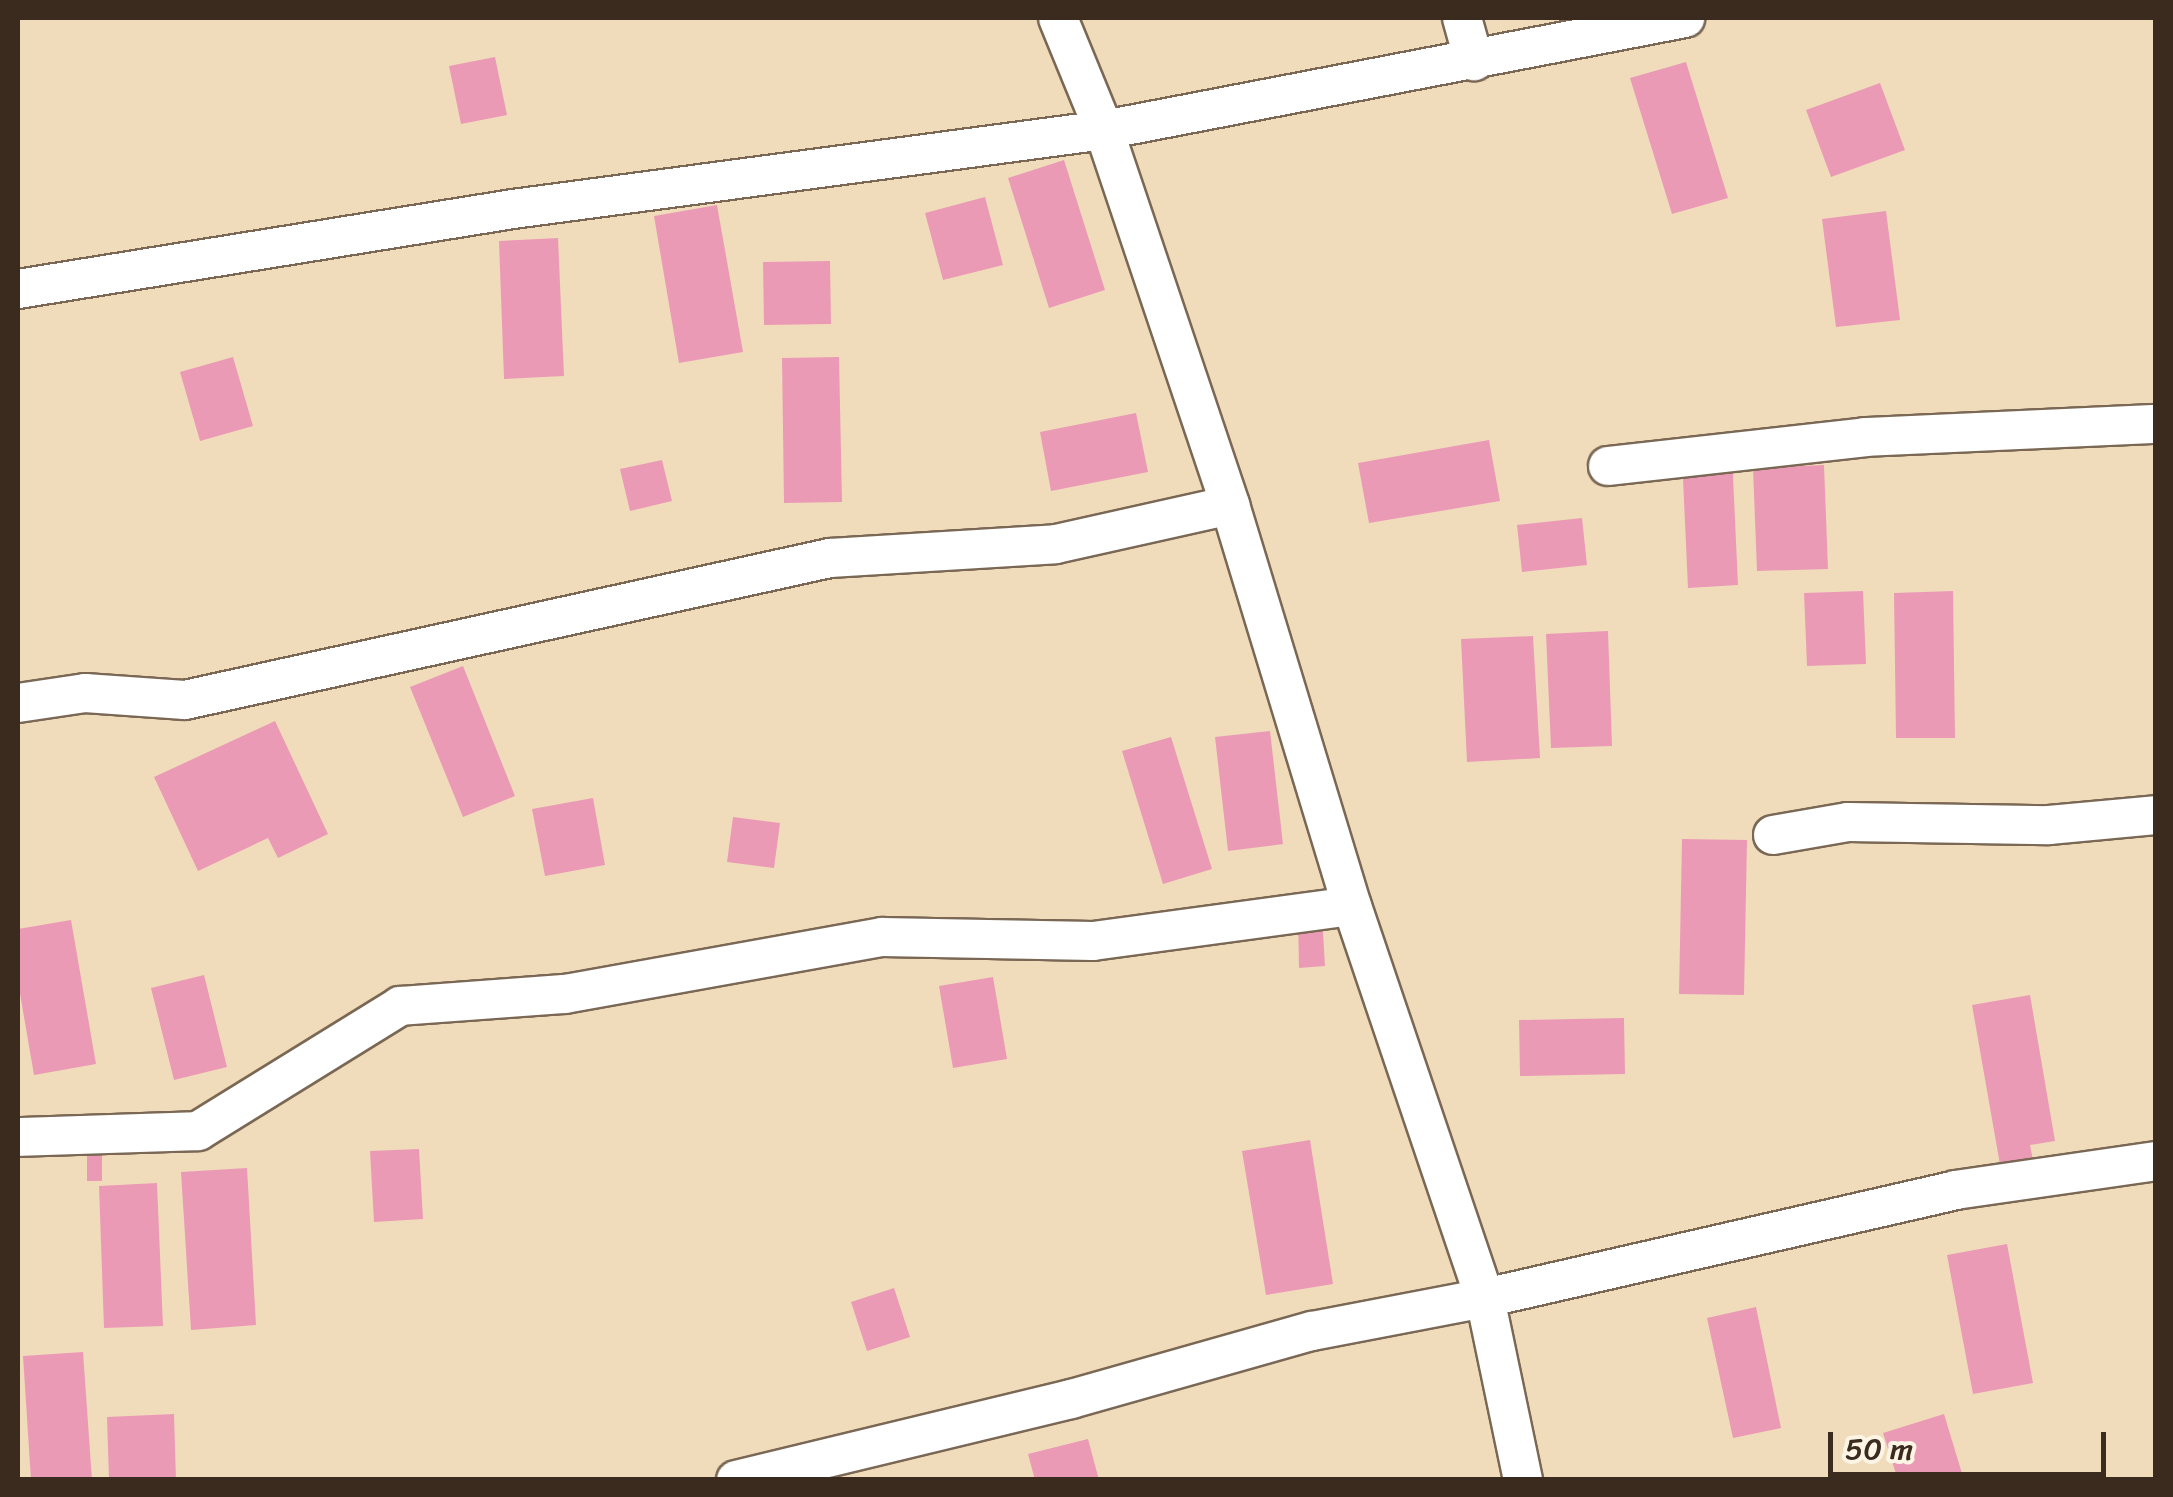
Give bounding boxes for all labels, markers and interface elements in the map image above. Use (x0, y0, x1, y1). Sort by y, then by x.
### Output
scale bar (1833, 1412, 2110, 1474)
text: 50 m (1845, 1422, 1913, 1476)

